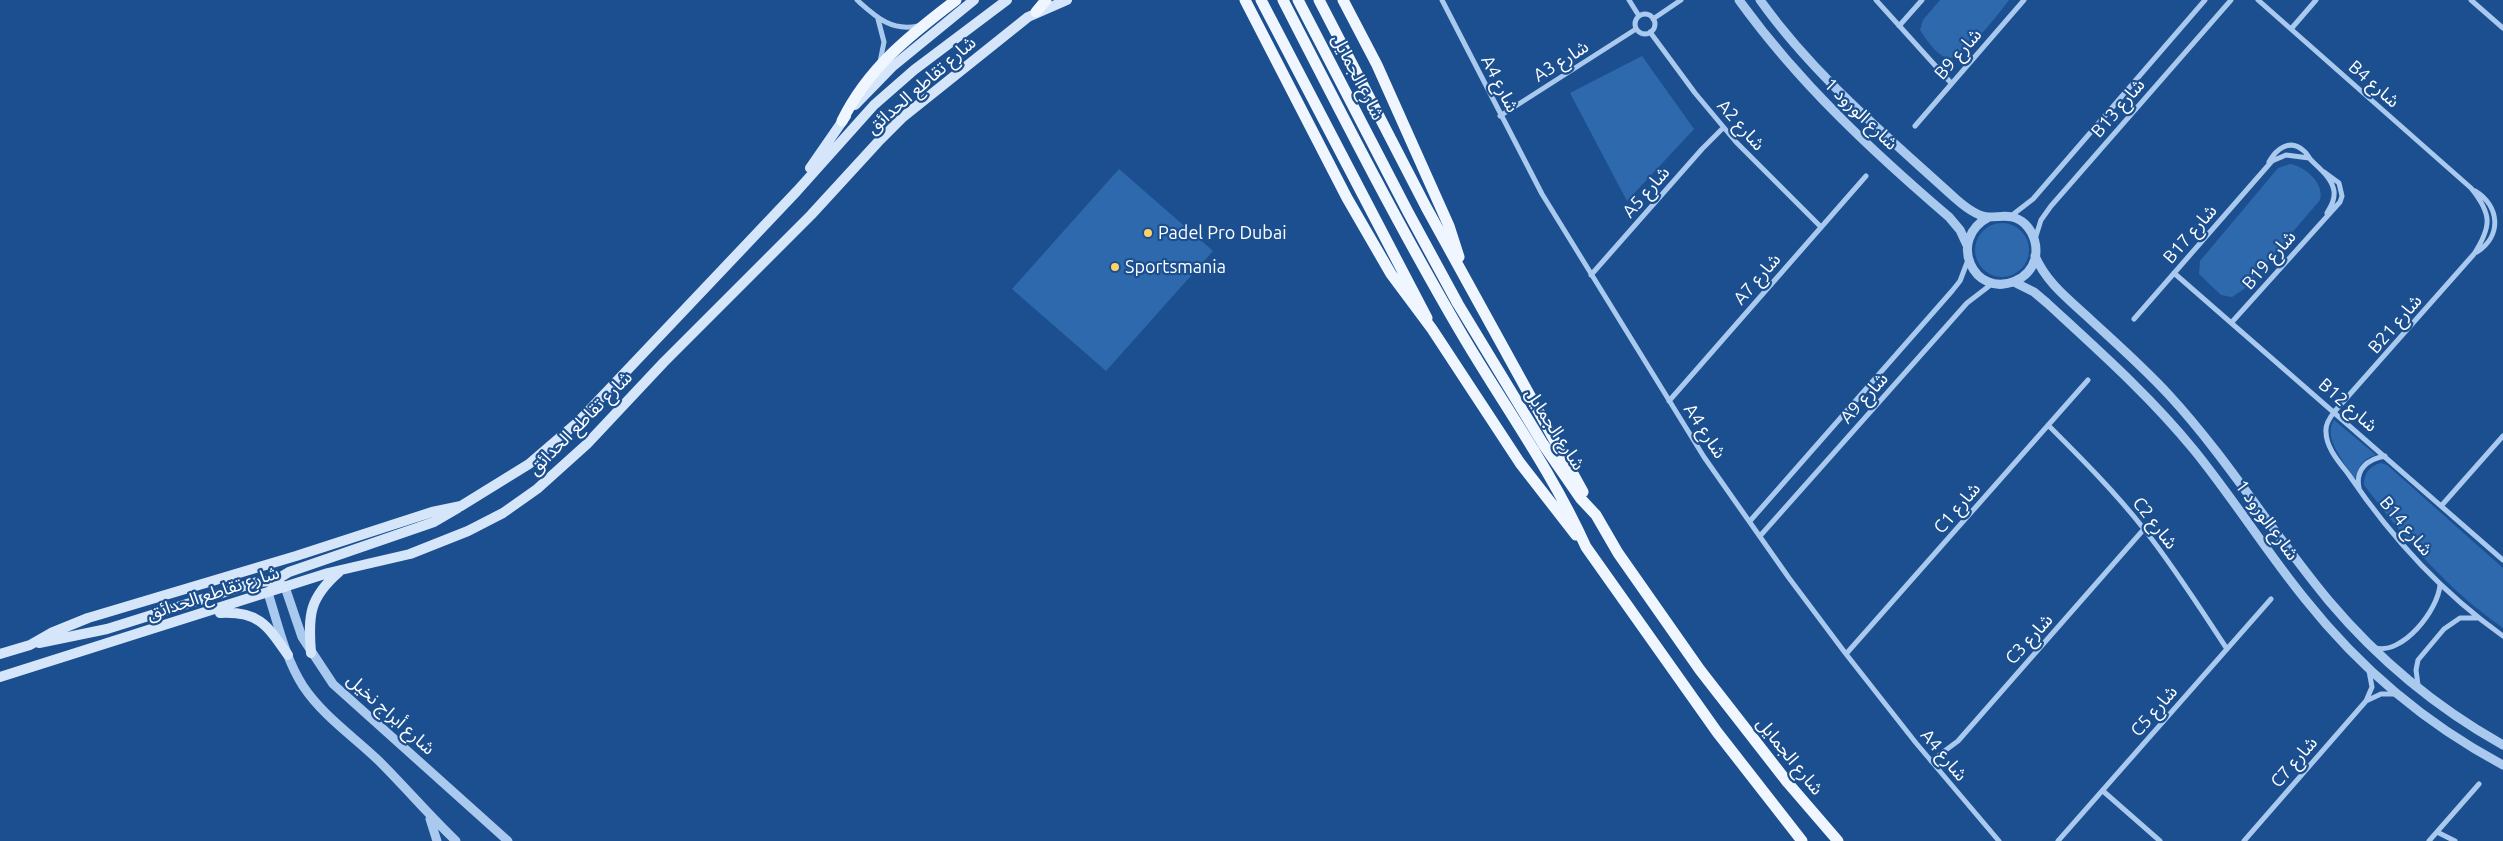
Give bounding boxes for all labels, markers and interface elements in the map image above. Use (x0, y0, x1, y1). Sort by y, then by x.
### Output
street label: B9 شارع (1930, 24, 1986, 84)
street label: شارع الجمايل (1327, 30, 1389, 124)
street label: شارع تقاطع الحدائق (862, 31, 980, 139)
street label: A3 شارع (1529, 36, 1593, 86)
street label: A4 شارع (1477, 52, 1523, 116)
street label: B4 شارع (2344, 56, 2404, 112)
street label: شارع الورود 1 (1820, 74, 1902, 154)
street label: B13 شارع (2087, 74, 2149, 142)
street label: A2 شارع (1713, 95, 1769, 155)
street label: A5 شارع (1618, 162, 1674, 222)
street label: B17 شارع (2159, 200, 2221, 268)
place label: Padel Pro Dubai (1158, 222, 1287, 244)
street label: B19 شارع (2238, 226, 2300, 294)
marker: Padel Pro Dubai (1142, 227, 1154, 239)
street label: A7 شارع (1729, 249, 1785, 309)
place label: Sportsmania (1125, 256, 1226, 278)
marker: Sportsmania (1109, 261, 1121, 273)
street label: B21 شارع (2364, 290, 2426, 358)
street label: شارع تقاطع الحدائق (523, 366, 637, 480)
street label: A9 شارع (1836, 368, 1892, 428)
street label: B12 شارع (2314, 374, 2382, 436)
street label: شارع الجمايل (1520, 384, 1590, 474)
street label: A4 شارع (1679, 400, 1731, 462)
street label: شارع الورود 1 (2231, 476, 2303, 564)
street label: C1 شارع (1929, 478, 1985, 538)
street label: B14 شارع (2375, 492, 2437, 560)
street label: C2 شارع (2128, 493, 2182, 553)
street label: شارع تقاطع الحدائق (144, 561, 282, 625)
street label: C3 شارع (2001, 609, 2057, 669)
street label: شارع أبراج نخيل (343, 669, 439, 759)
street label: C5 شارع (2126, 681, 2182, 741)
street label: شارع الجمايل (1752, 713, 1828, 799)
street label: A4 شارع (1916, 725, 1972, 785)
street label: C7 شارع (2266, 732, 2322, 792)

